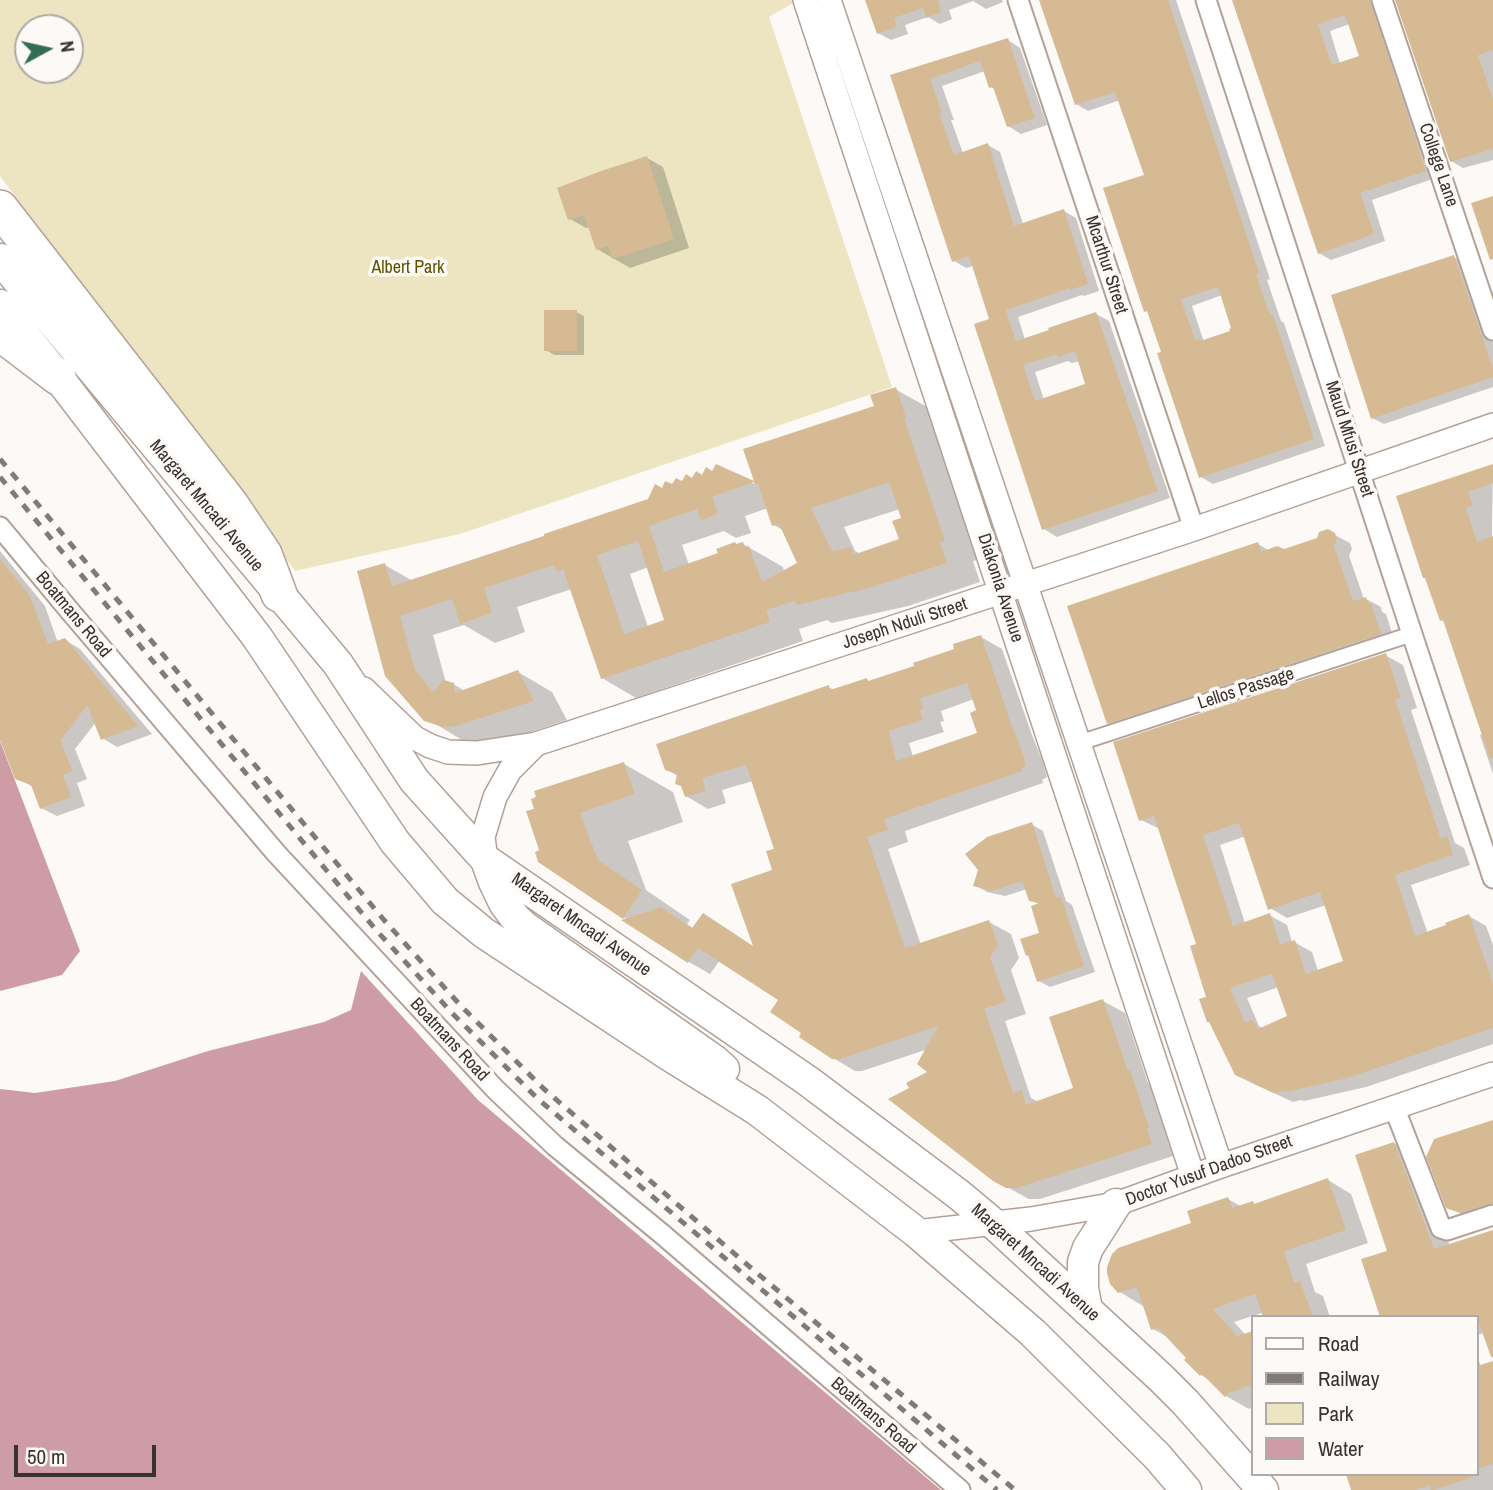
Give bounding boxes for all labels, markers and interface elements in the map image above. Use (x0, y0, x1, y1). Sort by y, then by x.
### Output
north arrow (14, 14, 84, 84)
text: N (54, 39, 81, 54)
street label: College Lane (1414, 120, 1462, 210)
street label: Mcarthur Street (1080, 213, 1132, 317)
park label: Albert Park (371, 257, 445, 279)
street label: Maud Mfusi Street (1320, 378, 1378, 500)
street label: Margaret Mncadi Avenue (145, 436, 267, 576)
street label: Diakonia Avenue (972, 531, 1028, 645)
street label: Boatmans Road (31, 568, 115, 662)
street label: Joseph Nduli Street (840, 594, 970, 654)
street label: Lellos Passage (1195, 663, 1297, 715)
street label: Margaret Mncadi Avenue (507, 869, 655, 981)
street label: Boatmans Road (405, 994, 493, 1086)
street label: Doctor Yusuf Dadoo Street (1123, 1131, 1295, 1211)
street label: Margaret Mncadi Avenue (966, 1200, 1104, 1326)
legend (1252, 1315, 1479, 1476)
text: Road (1318, 1329, 1359, 1358)
text: Railway (1318, 1364, 1379, 1393)
street label: Boatmans Road (826, 1373, 920, 1459)
text: Park (1318, 1399, 1353, 1428)
scale bar (18, 1430, 159, 1474)
text: Water (1318, 1434, 1363, 1463)
text: 50 m (27, 1442, 65, 1471)

